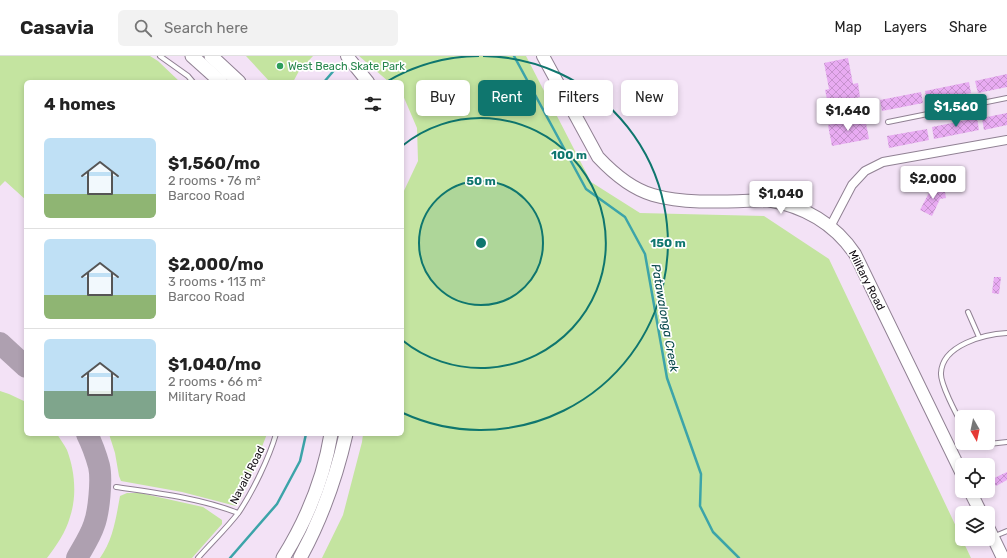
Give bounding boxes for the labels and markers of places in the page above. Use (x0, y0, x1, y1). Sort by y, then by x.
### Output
place label: West Beach Skate Park (288, 60, 405, 73)
marker: West Beach Skate Park (275, 61, 285, 71)
pin: $1,560 (923, 94, 989, 128)
pin: $1,640 (815, 98, 881, 132)
pin: $2,000 (900, 166, 966, 200)
pin: $1,040 (748, 181, 814, 215)
centre of rings (474, 236, 488, 250)

